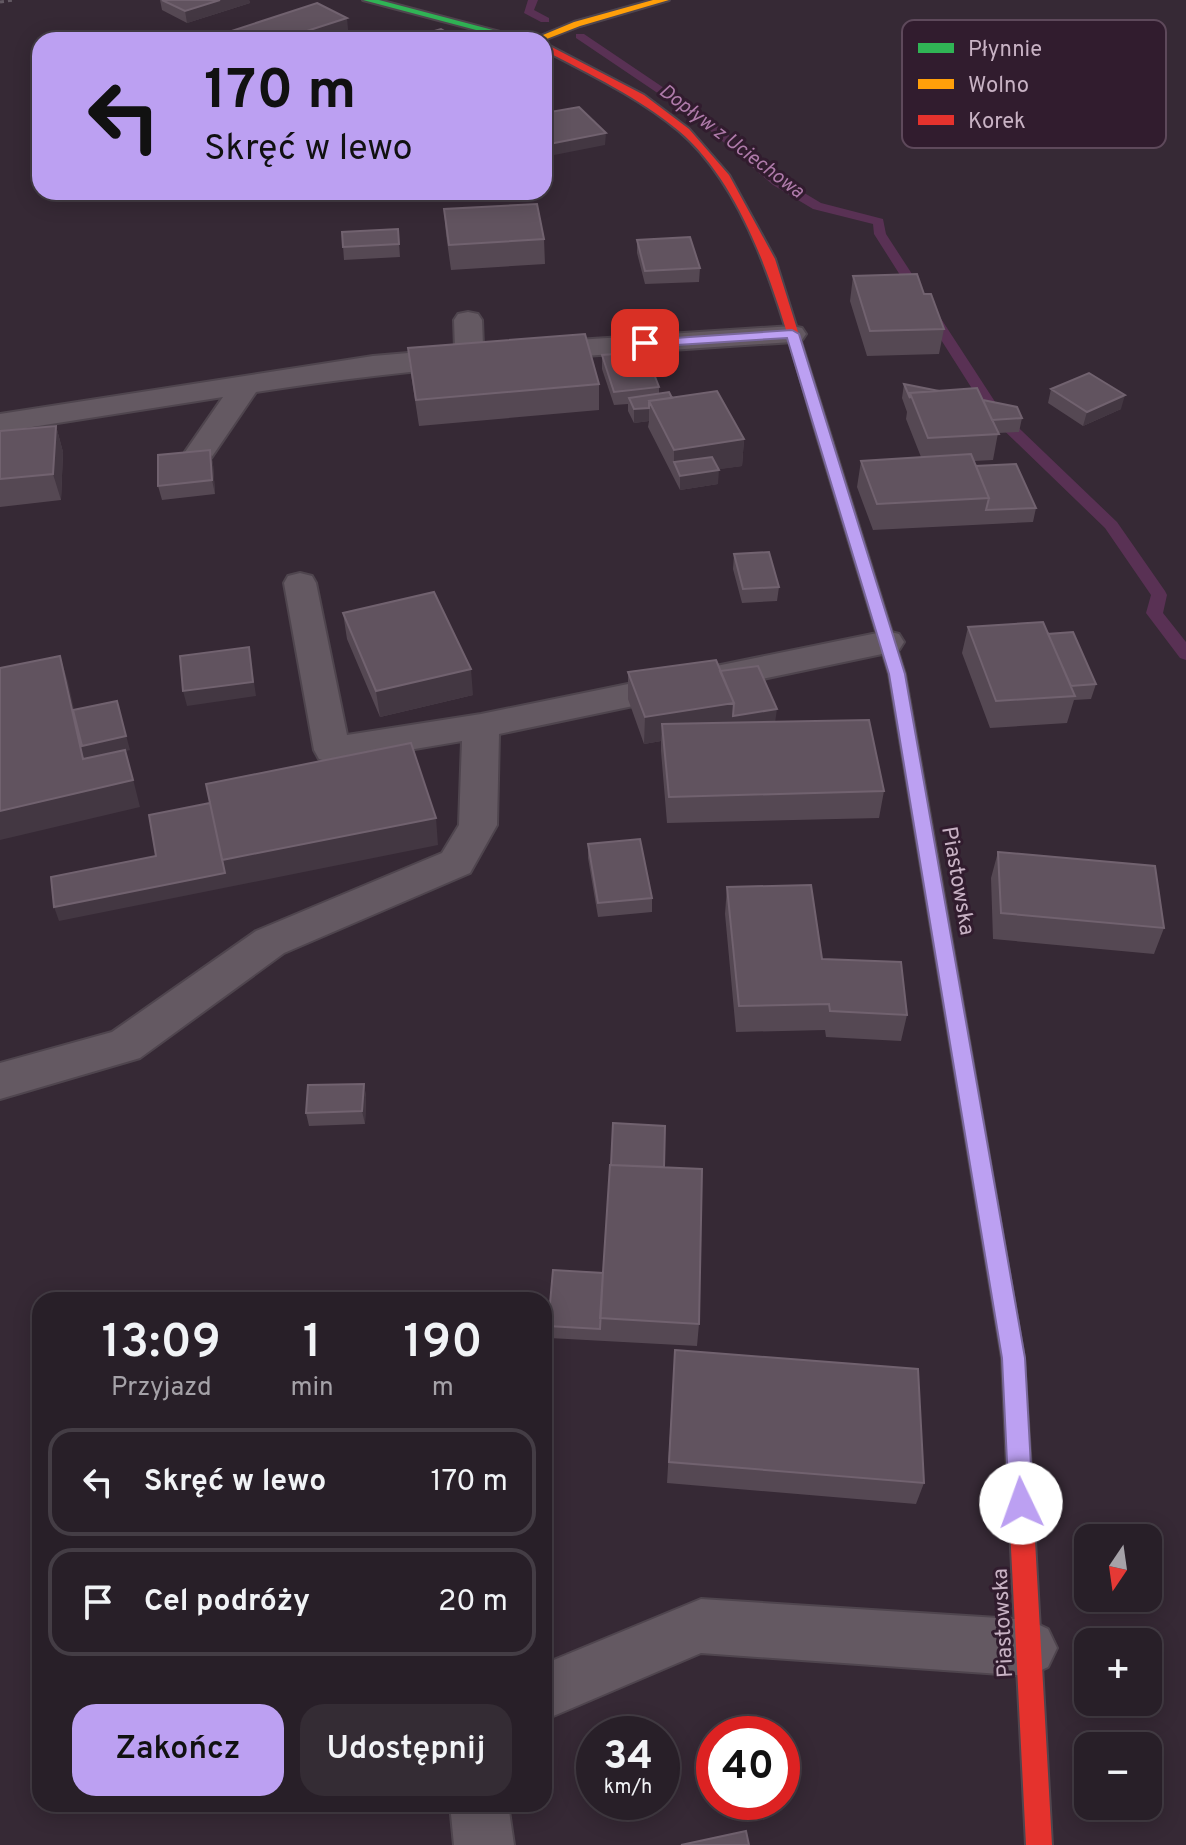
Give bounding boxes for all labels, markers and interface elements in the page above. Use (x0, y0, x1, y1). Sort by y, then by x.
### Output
legend (902, 20, 1166, 148)
text: Płynnie (968, 37, 1042, 64)
text: 170 m (204, 58, 356, 128)
icon: left (72, 64, 176, 168)
text: Wolno (968, 73, 1029, 100)
water label: Dopływ z Uciechowa (653, 79, 809, 206)
text: Korek (968, 109, 1026, 136)
text: Skręć w lewo (204, 127, 413, 173)
pin (611, 309, 679, 377)
icon: arrive (623, 321, 667, 365)
street label: Piastowska (934, 825, 980, 937)
text: 13:09 (101, 1314, 221, 1374)
text: 1 (303, 1314, 321, 1374)
text: 190 (403, 1314, 483, 1374)
text: Przyjazd (111, 1372, 212, 1405)
text: min (290, 1372, 334, 1405)
text: m (432, 1372, 454, 1405)
icon: left (76, 1460, 120, 1504)
position arrow (979, 1461, 1063, 1545)
text: Skręć w lewo (144, 1464, 326, 1501)
text: 170 m (430, 1464, 508, 1501)
north arrow (1074, 1524, 1162, 1612)
map controls (1074, 1524, 1162, 1820)
street label: Piastowska (988, 1567, 1020, 1679)
icon: arrive (76, 1580, 120, 1624)
text: Cel podróży (144, 1584, 310, 1621)
text: 20 m (438, 1584, 508, 1621)
button: + (1074, 1628, 1162, 1716)
button: Zakończ (72, 1704, 284, 1796)
button: Udostępnij (300, 1704, 512, 1796)
speed limit sign: 40 (696, 1716, 800, 1820)
button: − (1074, 1732, 1162, 1820)
text: 34 (603, 1733, 653, 1783)
text: km/h (604, 1775, 652, 1801)

